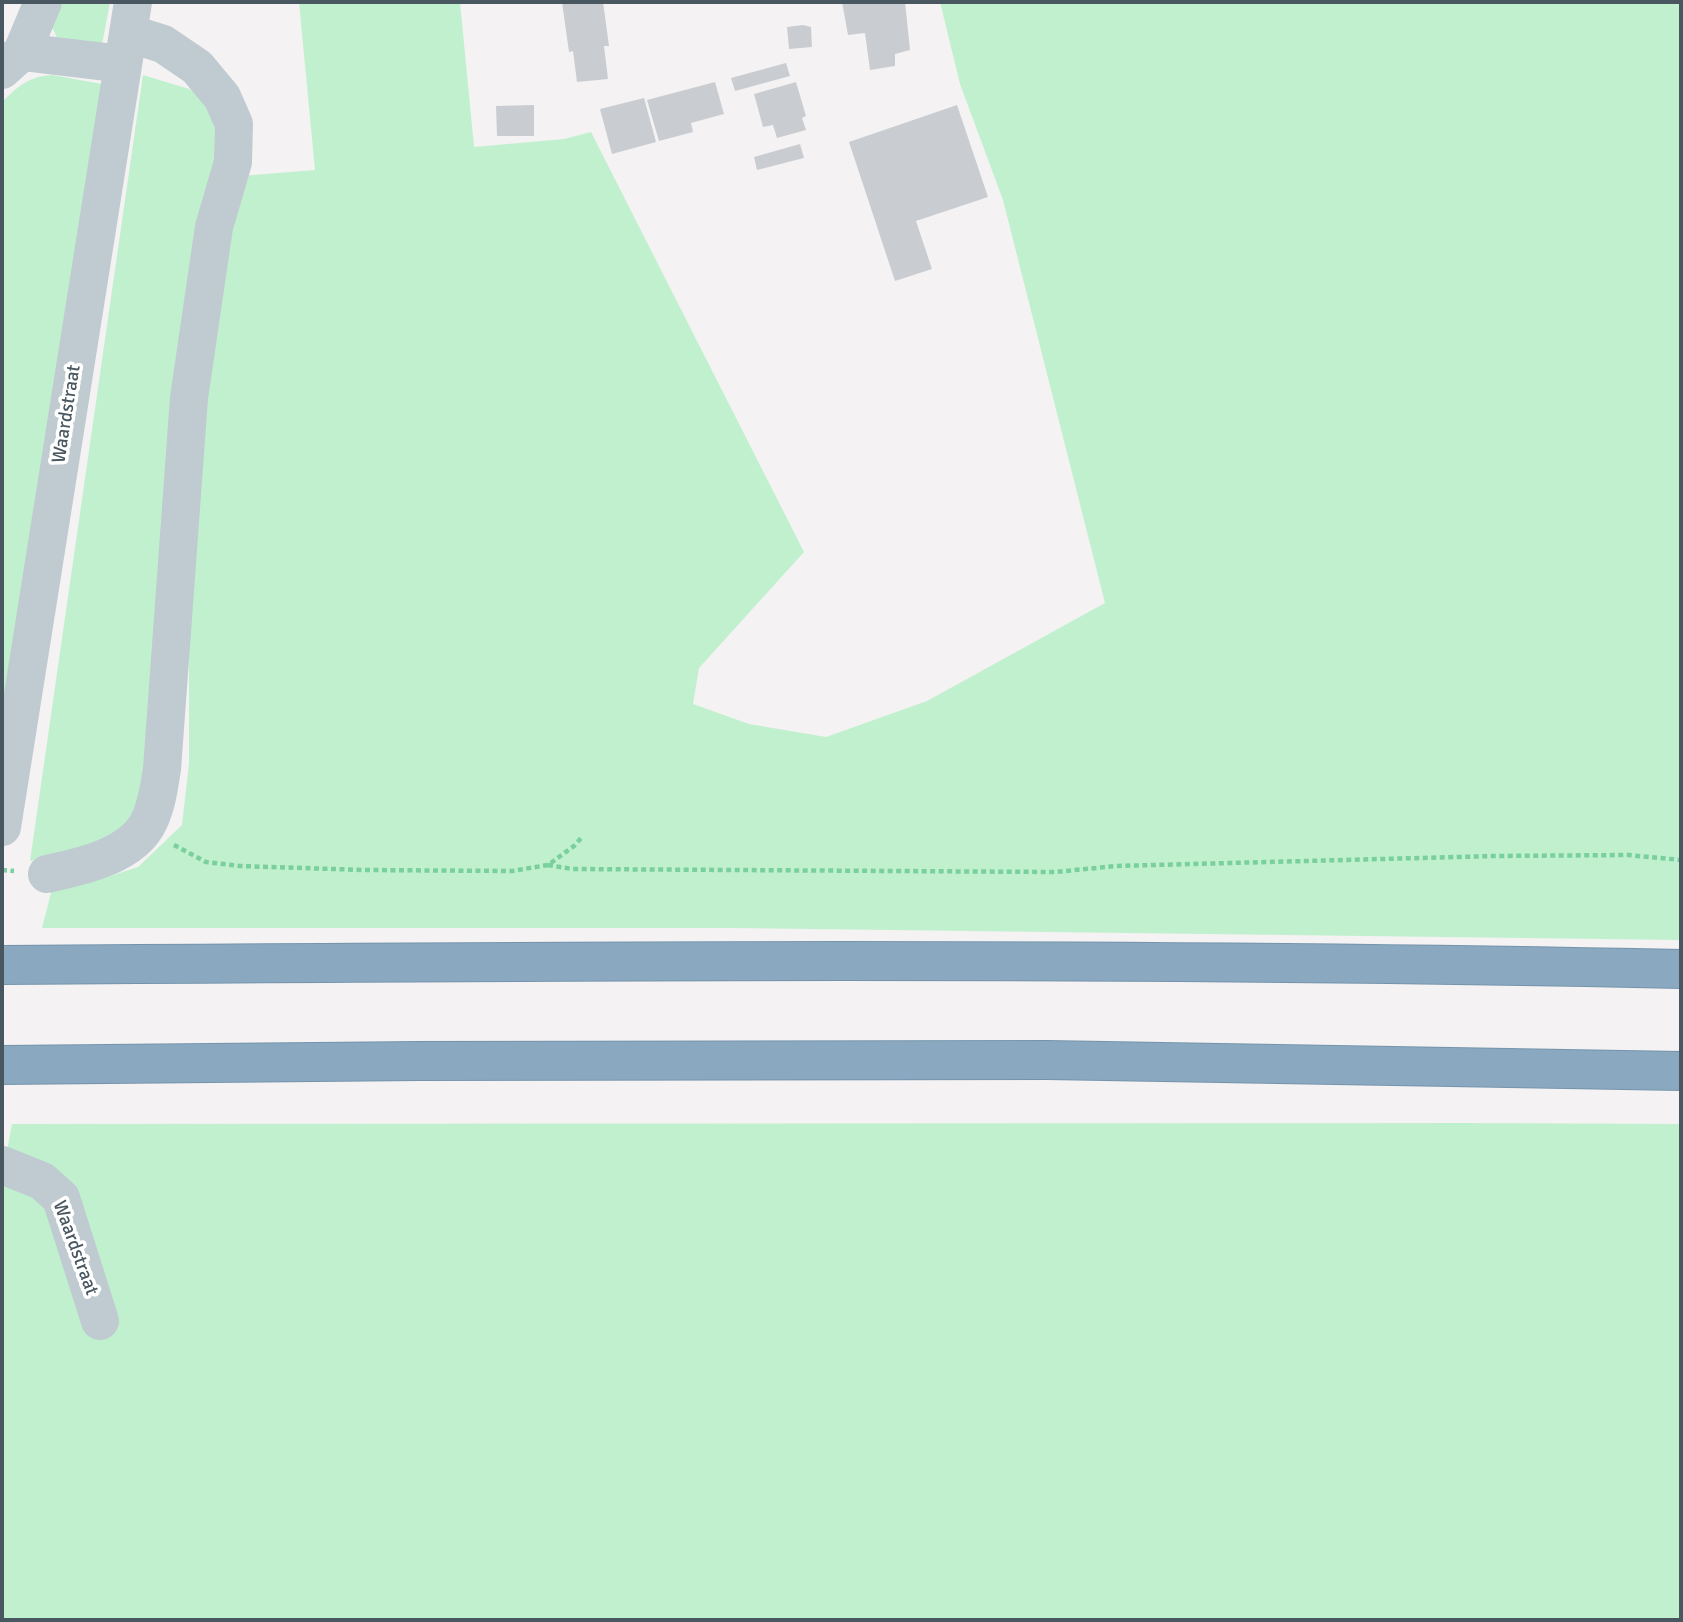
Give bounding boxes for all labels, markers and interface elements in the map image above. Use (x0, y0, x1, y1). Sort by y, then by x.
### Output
street label: Waardstraat (48, 363, 86, 465)
street label: Waardstraat (47, 1198, 103, 1298)

